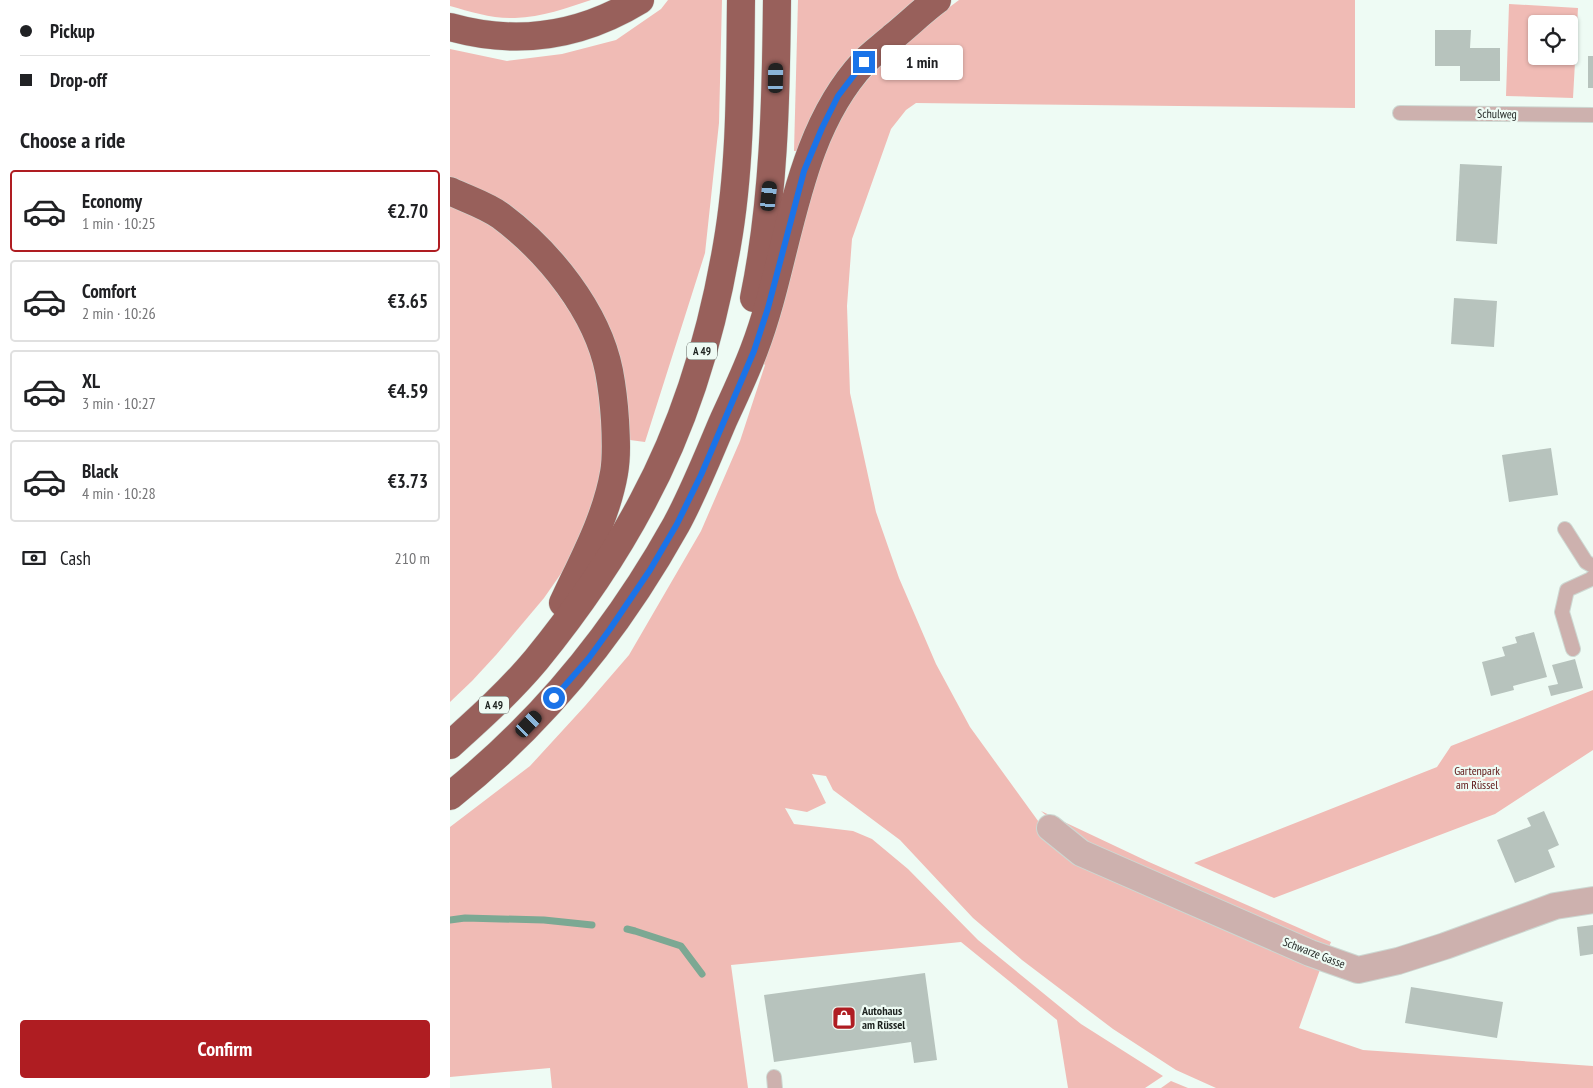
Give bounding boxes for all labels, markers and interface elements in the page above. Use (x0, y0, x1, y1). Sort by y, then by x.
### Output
map controls (1528, 15, 1578, 65)
button: locate (1528, 15, 1578, 65)
text: Pickup (50, 19, 95, 43)
callout: 1 min (882, 44, 964, 80)
route end (853, 51, 875, 73)
text: 1 min (906, 52, 938, 72)
car (768, 63, 783, 93)
text: Drop-off (50, 68, 107, 92)
street label: Schulweg (1477, 106, 1517, 121)
text: Choose a ride (20, 126, 125, 154)
car (759, 180, 778, 212)
icon: car (22, 189, 67, 234)
text: Economy (82, 189, 142, 213)
text: €2.70 (388, 199, 428, 223)
text: 1 min · 10:25 (82, 213, 156, 233)
icon: car (22, 279, 67, 324)
text: Comfort (82, 279, 136, 303)
text: €3.65 (388, 289, 428, 313)
text: 2 min · 10:26 (82, 303, 156, 323)
road number: A 49 (687, 342, 717, 360)
icon: car (22, 369, 67, 414)
text: XL (82, 369, 100, 393)
text: €4.59 (388, 379, 428, 403)
text: 3 min · 10:27 (82, 393, 156, 413)
icon: car (22, 459, 67, 504)
text: Black (82, 459, 118, 483)
text: €3.73 (388, 469, 428, 493)
text: 4 min · 10:28 (82, 483, 156, 503)
icon: cash (20, 544, 48, 572)
text: Cash (60, 546, 91, 570)
text: 210 m (395, 548, 430, 568)
route start (543, 687, 565, 709)
road number: A 49 (479, 696, 509, 714)
car (513, 708, 544, 740)
park label: Gartenpark am Rüssel (1454, 763, 1500, 792)
street label: Schwarze Gasse (1281, 934, 1347, 971)
place label: Autohaus am Rüssel (861, 1003, 905, 1032)
shop icon: Autohaus am Rüssel (831, 1005, 857, 1031)
button: Confirm (20, 1020, 430, 1078)

